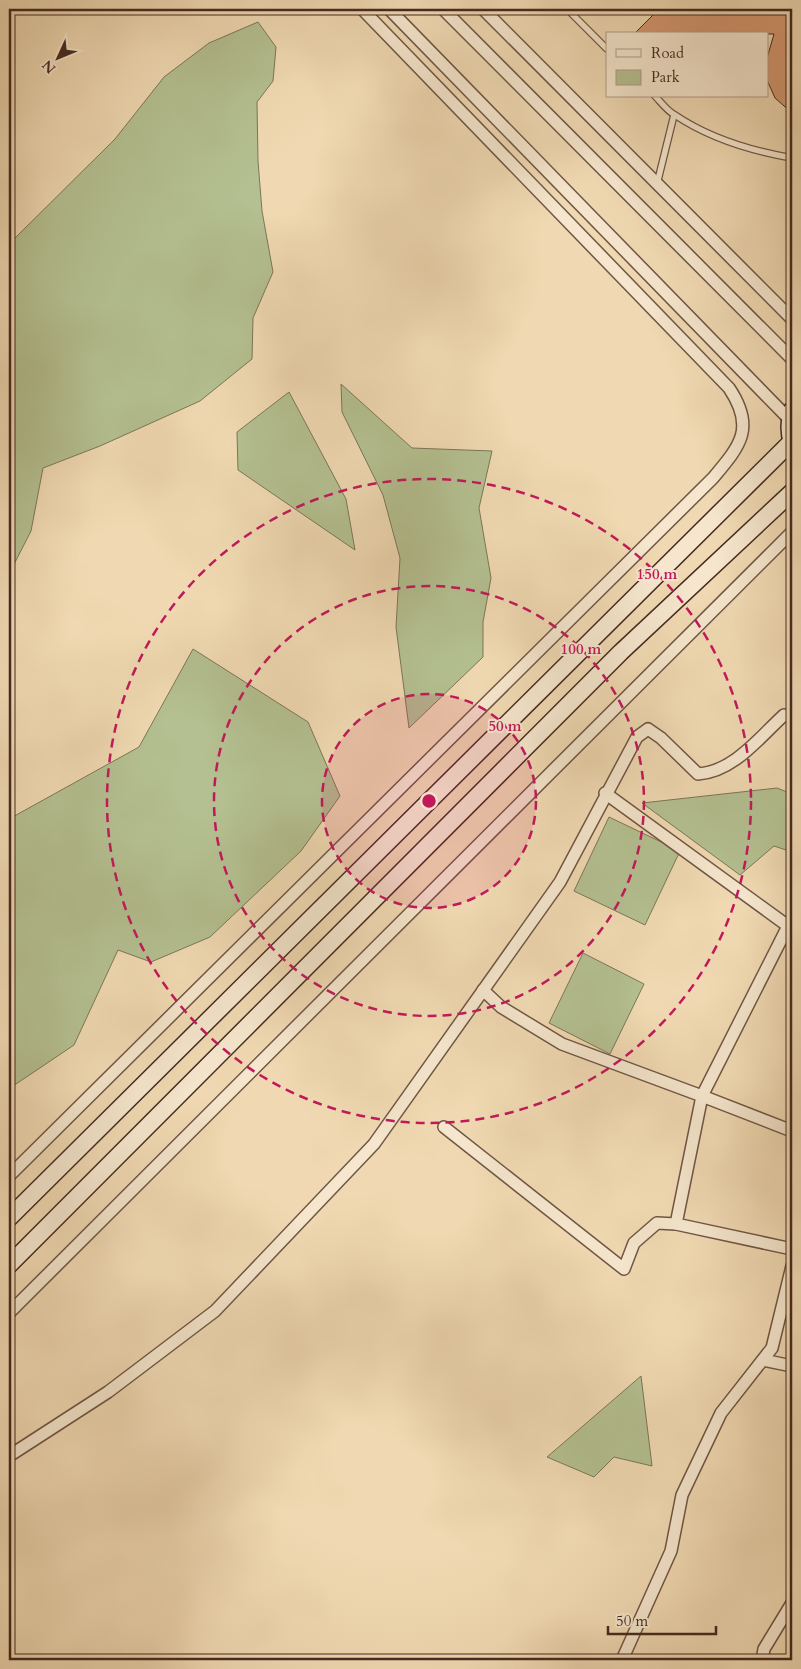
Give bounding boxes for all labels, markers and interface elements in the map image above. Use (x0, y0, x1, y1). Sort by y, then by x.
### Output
north arrow (32, 32, 82, 82)
legend (606, 32, 768, 98)
text: Road (651, 43, 684, 63)
text: N (38, 56, 60, 78)
text: Park (651, 67, 680, 87)
text: 150 m (637, 564, 678, 584)
text: 100 m (561, 639, 602, 659)
text: 50 m (488, 716, 522, 736)
centre of rings (420, 792, 438, 810)
scale bar (608, 1604, 716, 1636)
text: 50 m (616, 1611, 648, 1631)

